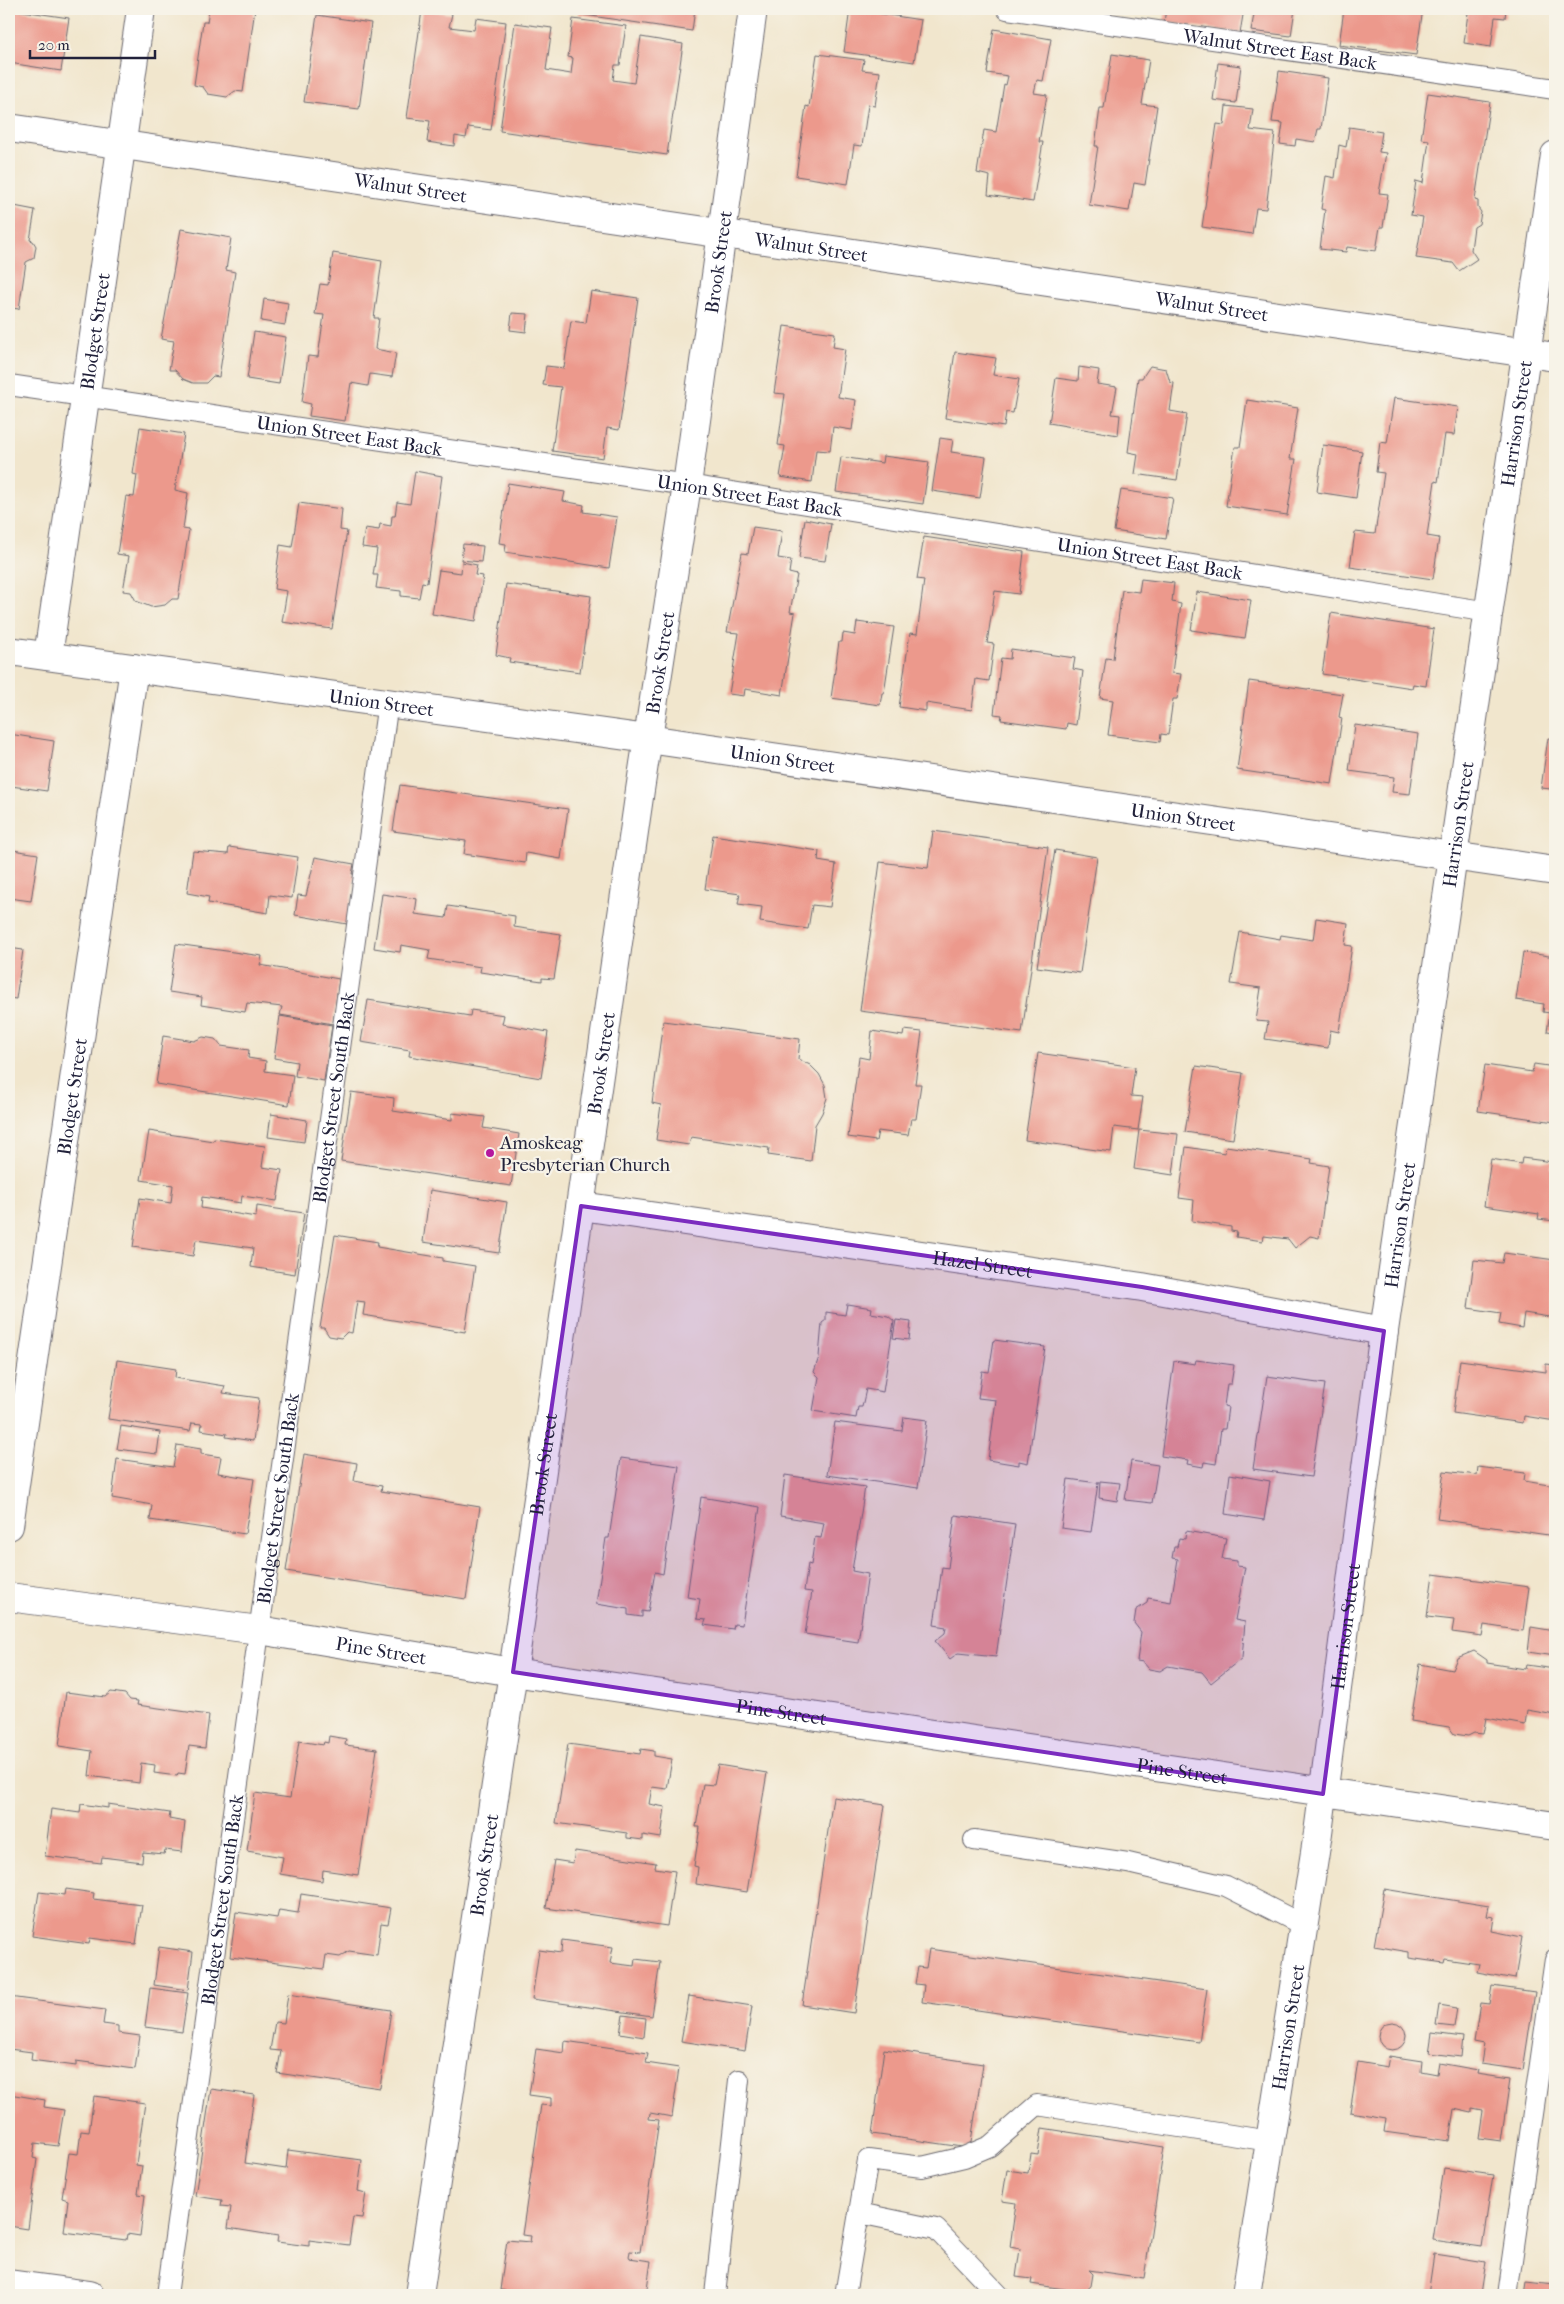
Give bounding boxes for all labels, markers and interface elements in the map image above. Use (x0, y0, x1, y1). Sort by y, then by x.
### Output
street label: Walnut Street East Back (1181, 25, 1379, 75)
scale bar (30, 28, 155, 60)
text: 20 m (38, 36, 70, 54)
street label: Walnut Street (351, 169, 469, 208)
street label: Brook Street (701, 209, 737, 315)
street label: Walnut Street (752, 228, 869, 267)
street label: Blodget Street (76, 271, 115, 392)
street label: Walnut Street (1153, 288, 1270, 326)
street label: Harrison Street (1497, 359, 1537, 488)
street label: Union Street East Back (255, 412, 444, 461)
street label: Union Street East Back (655, 471, 844, 522)
street label: Union Street East Back (1055, 534, 1244, 585)
street label: Brook Street (642, 610, 679, 716)
street label: Union Street (327, 685, 436, 721)
street label: Union Street (728, 741, 837, 778)
street label: Harrison Street (1439, 760, 1479, 889)
street label: Union Street (1129, 799, 1237, 836)
street label: Blodget Street South Back (309, 990, 360, 1205)
street label: Brook Street (583, 1010, 620, 1116)
street label: Blodget Street (53, 1036, 92, 1157)
place label: Amoskeag Presbyterian Church (499, 1132, 670, 1176)
marker: Amoskeag Presbyterian Church (484, 1147, 496, 1159)
street label: Harrison Street (1380, 1160, 1420, 1290)
street label: Hazel Street (931, 1247, 1034, 1283)
street label: Blodget Street South Back (253, 1392, 304, 1606)
street label: Brook Street (526, 1411, 562, 1517)
street label: Harrison Street (1327, 1562, 1365, 1691)
street label: Pine Street (334, 1633, 428, 1670)
street label: Pine Street (734, 1695, 828, 1730)
street label: Pine Street (1135, 1754, 1229, 1789)
street label: Blodget Street South Back (197, 1793, 248, 2007)
street label: Brook Street (466, 1812, 504, 1918)
street label: Harrison Street (1268, 1963, 1309, 2092)

